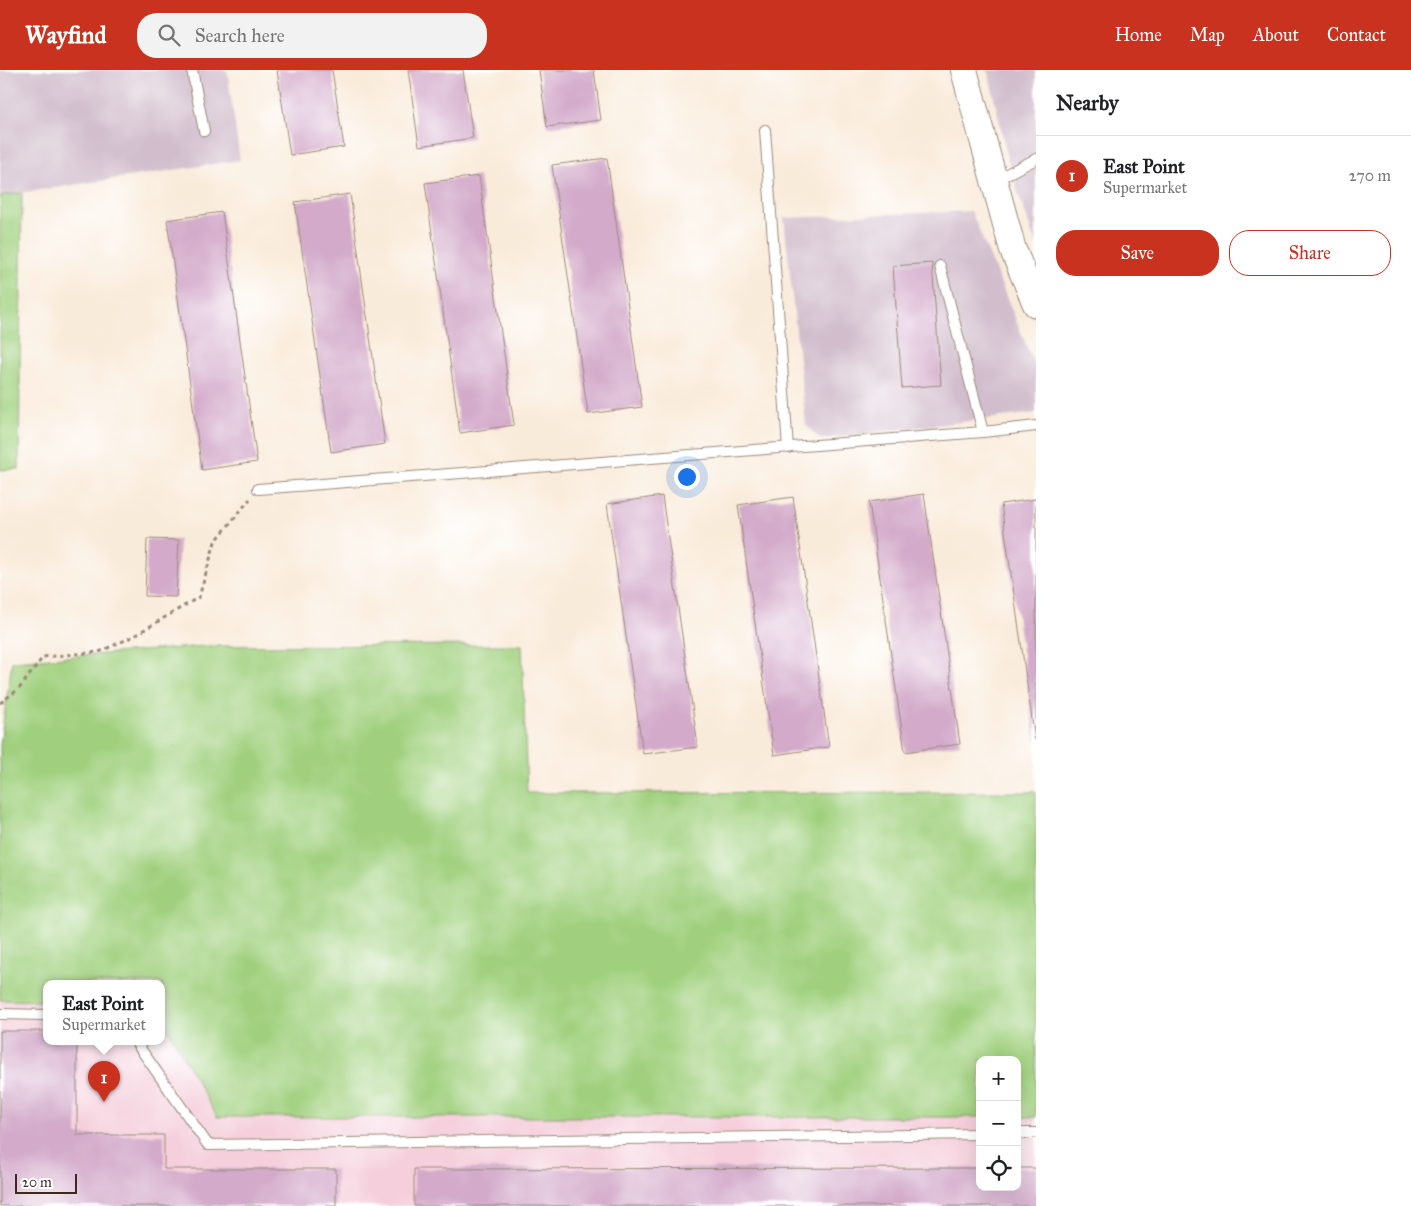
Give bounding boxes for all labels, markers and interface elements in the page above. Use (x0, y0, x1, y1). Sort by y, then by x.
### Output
search box (137, 13, 487, 58)
text: Wayfind (25, 20, 107, 50)
icon: search (155, 21, 183, 49)
text: Search here (195, 24, 285, 47)
text: Home (1115, 24, 1162, 46)
text: Map (1190, 24, 1225, 46)
text: About (1253, 24, 1299, 46)
text: Contact (1327, 24, 1386, 46)
text: Nearby (1056, 90, 1119, 116)
text: East Point (1103, 155, 1185, 178)
text: 1 (1069, 166, 1075, 185)
text: 270 m (1349, 166, 1391, 185)
text: Supermarket (1103, 178, 1187, 197)
button: Save (1056, 230, 1219, 276)
button: Share (1229, 230, 1391, 276)
your location (674, 464, 700, 490)
popup (43, 980, 165, 1045)
text: East Point (62, 992, 144, 1015)
text: Supermarket (62, 1015, 146, 1034)
map controls (976, 1056, 1021, 1191)
button: + (976, 1056, 1021, 1101)
pin: 1 (88, 1061, 120, 1102)
button: − (976, 1101, 1021, 1146)
button: locate (976, 1146, 1021, 1191)
scale bar (15, 1171, 78, 1194)
text: 20 m (22, 1174, 52, 1191)

